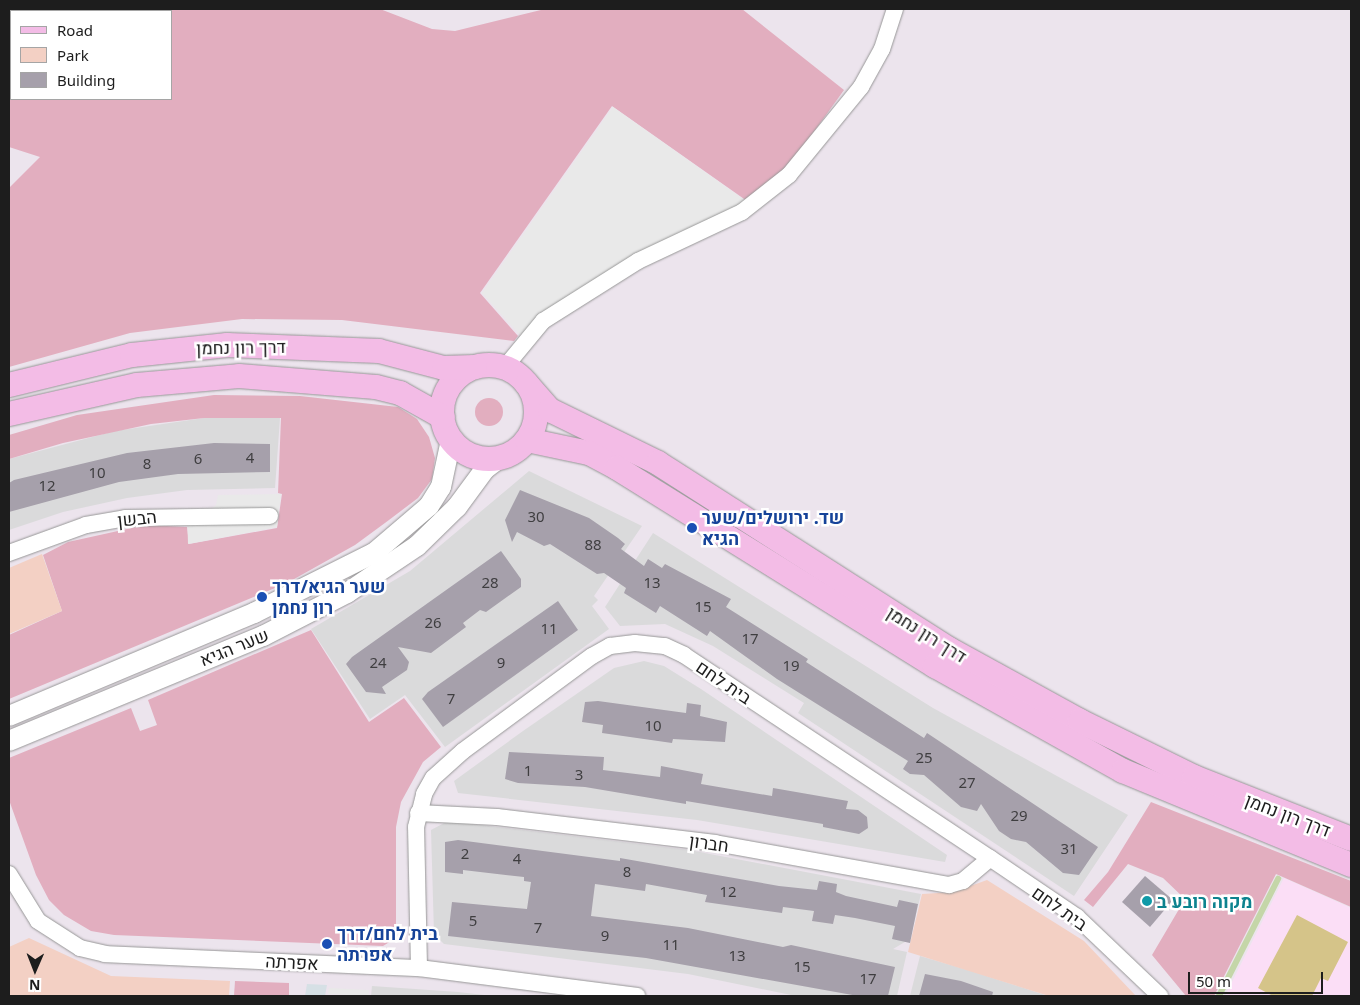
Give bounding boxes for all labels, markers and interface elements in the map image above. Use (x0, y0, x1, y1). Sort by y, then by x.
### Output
legend (10, 10, 172, 100)
text: Road (57, 20, 93, 40)
text: Park (57, 45, 89, 65)
text: Building (57, 70, 115, 90)
street label: דרך רון נחמן (196, 335, 286, 359)
house number: 4 (246, 449, 254, 467)
house number: 6 (194, 450, 202, 468)
house number: 8 (143, 455, 151, 473)
house number: 10 (88, 464, 106, 482)
house number: 12 (38, 477, 56, 495)
street label: הבשן (116, 505, 158, 531)
place label: שד. ירושלים/שער הגיא (702, 507, 844, 550)
house number: 30 (527, 508, 545, 526)
marker: שד. ירושלים/שער הגיא (686, 522, 698, 534)
house number: 88 (584, 536, 602, 554)
house number: 28 (481, 574, 499, 592)
house number: 13 (643, 574, 661, 592)
place label: שער הגיא/דרך רון נחמן (272, 576, 385, 618)
marker: שער הגיא/דרך רון נחמן (256, 591, 268, 603)
house number: 15 (694, 598, 712, 616)
street label: דרך רון נחמן (883, 601, 971, 667)
house number: 26 (424, 614, 442, 632)
house number: 11 (540, 620, 558, 638)
street label: שער הגיא (196, 623, 272, 671)
house number: 17 (741, 630, 759, 648)
house number: 24 (369, 654, 387, 672)
house number: 9 (497, 654, 505, 672)
street label: בית לחם (692, 656, 756, 708)
house number: 19 (782, 657, 800, 675)
house number: 7 (447, 690, 455, 708)
house number: 10 (644, 717, 662, 735)
house number: 25 (915, 749, 933, 767)
house number: 1 (524, 762, 532, 780)
house number: 3 (575, 766, 583, 784)
house number: 27 (958, 774, 976, 792)
street label: דרך רון נחמן (1242, 789, 1334, 841)
house number: 29 (1010, 807, 1028, 825)
street label: חברון (688, 830, 730, 856)
house number: 31 (1060, 840, 1078, 858)
house number: 2 (461, 845, 469, 863)
house number: 4 (513, 850, 521, 868)
house number: 8 (623, 863, 631, 881)
street label: בית לחם (1028, 881, 1092, 935)
house number: 12 (719, 883, 737, 901)
place label: מקוה רובע ב (1157, 890, 1252, 912)
marker: מקוה רובע ב (1141, 895, 1153, 907)
house number: 5 (469, 912, 477, 930)
house number: 7 (534, 919, 542, 937)
place label: בית לחם/דרך אפרתה (337, 923, 438, 966)
house number: 9 (601, 927, 609, 945)
house number: 11 (662, 936, 680, 954)
marker: בית לחם/דרך אפרתה (321, 938, 333, 950)
north arrow (10, 945, 60, 995)
house number: 13 (728, 947, 746, 965)
street label: אפרתה (265, 950, 319, 974)
house number: 15 (793, 958, 811, 976)
scale bar (1190, 962, 1325, 994)
house number: 17 (859, 970, 877, 988)
text: 50 m (1196, 971, 1231, 991)
text: N (29, 976, 41, 995)

